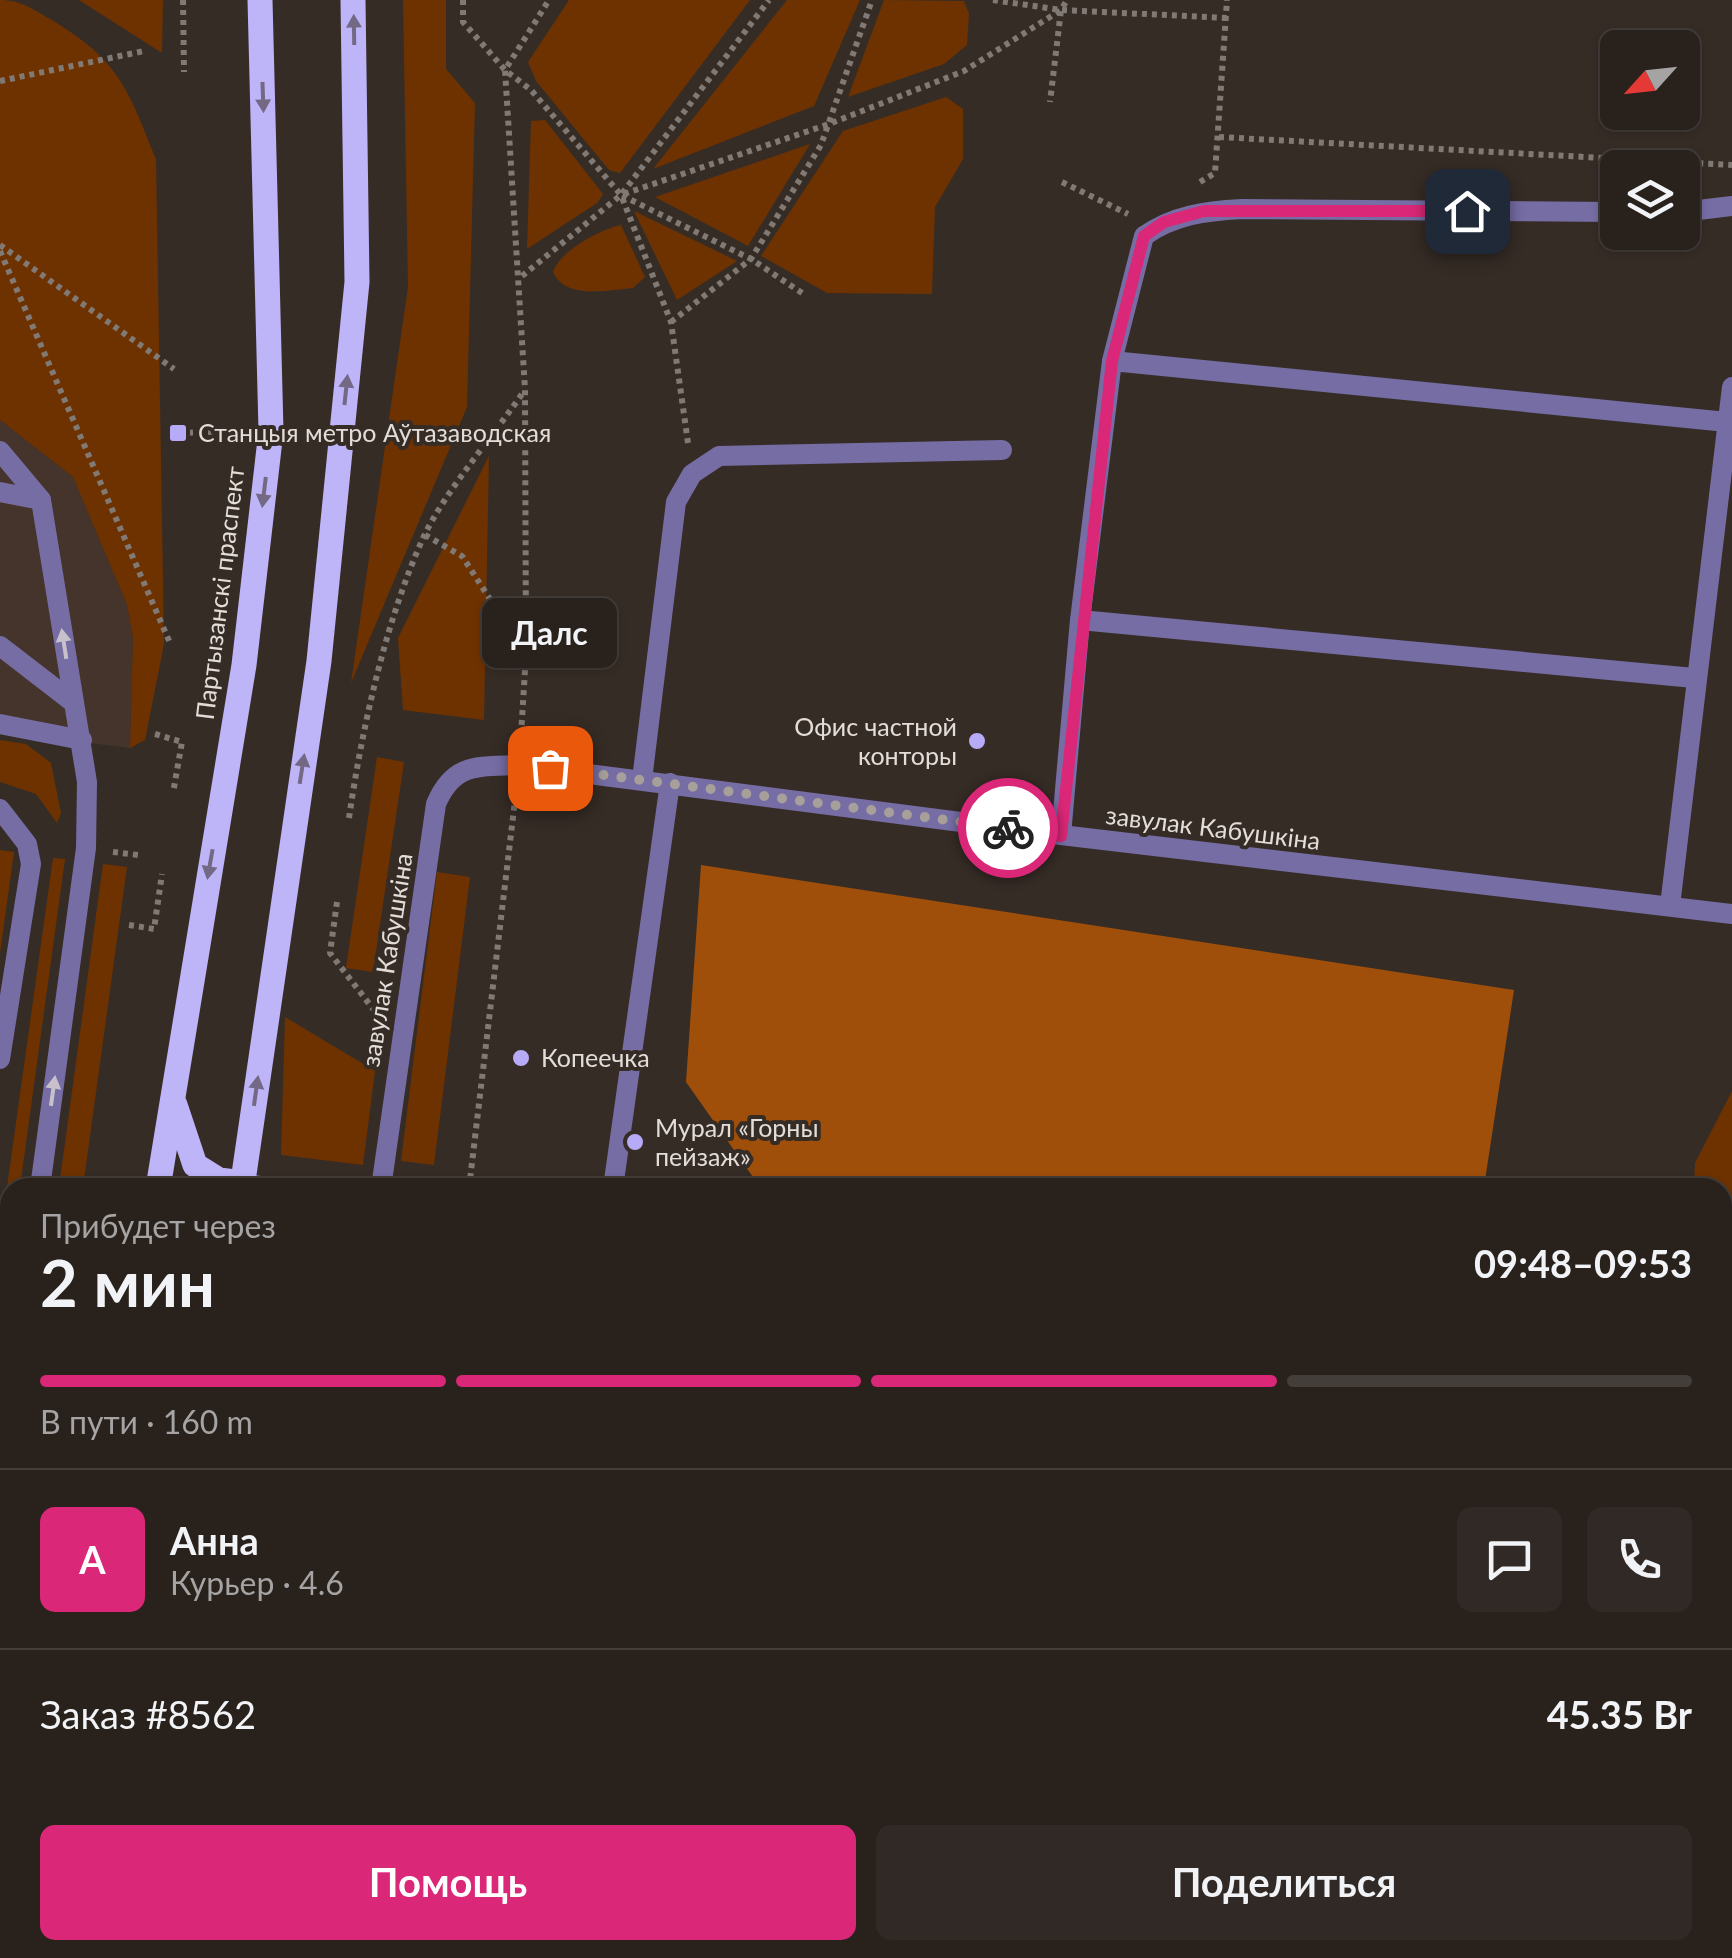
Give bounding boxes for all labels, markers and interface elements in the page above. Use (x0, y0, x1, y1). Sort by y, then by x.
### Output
one-way arrow (345, 14, 361, 46)
north arrow (1600, 30, 1700, 130)
map controls (1600, 30, 1700, 250)
one-way arrow (256, 82, 272, 114)
button: layers (1600, 150, 1700, 250)
pin (1425, 169, 1510, 254)
icon: home (1440, 184, 1495, 239)
one-way arrow (339, 373, 355, 405)
place label: Станцыя метро Аўтазаводская (198, 417, 551, 447)
marker: Станцыя метро Аўтазаводская (167, 422, 189, 444)
street label: Партызанскі праспект (189, 464, 249, 721)
one-way arrow (256, 477, 272, 508)
callout: Далс (482, 598, 618, 668)
text: Далс (511, 613, 588, 652)
one-way arrow (56, 628, 71, 660)
place label: Офис частной конторы (794, 711, 957, 770)
pin (508, 726, 593, 811)
marker: Офис частной конторы (966, 730, 988, 752)
icon: bag (523, 741, 578, 796)
one-way arrow (295, 753, 310, 785)
courier (958, 778, 1058, 878)
street label: завулак Кабушкіна (1104, 799, 1322, 855)
icon: bike (981, 801, 1036, 856)
one-way arrow (202, 849, 217, 880)
street label: завулак Кабушкіна (354, 851, 418, 1069)
place label: Копеечка (541, 1042, 650, 1072)
marker: Копеечка (510, 1047, 532, 1069)
one-way arrow (45, 1075, 61, 1106)
one-way arrow (248, 1075, 264, 1106)
place label: Мурал «Горны пейзаж» (655, 1112, 818, 1171)
marker: Мурал «Горны пейзаж» (624, 1131, 646, 1153)
text: Прибудет через (40, 1206, 276, 1245)
text: 09:48–09:53 (1474, 1240, 1692, 1286)
text: 2 мин (40, 1243, 215, 1321)
text: В пути · 160 m (40, 1402, 253, 1441)
button: chat (1457, 1507, 1562, 1612)
button: phone (1587, 1507, 1692, 1612)
text: Анна (170, 1517, 259, 1563)
text: А (79, 1536, 106, 1582)
text: Курьер · 4.6 (170, 1563, 344, 1602)
text: Заказ #8562 (40, 1691, 256, 1737)
text: 45.35 Br (1547, 1691, 1692, 1737)
button: Помощь (40, 1825, 856, 1940)
button: Поделиться (876, 1825, 1692, 1940)

